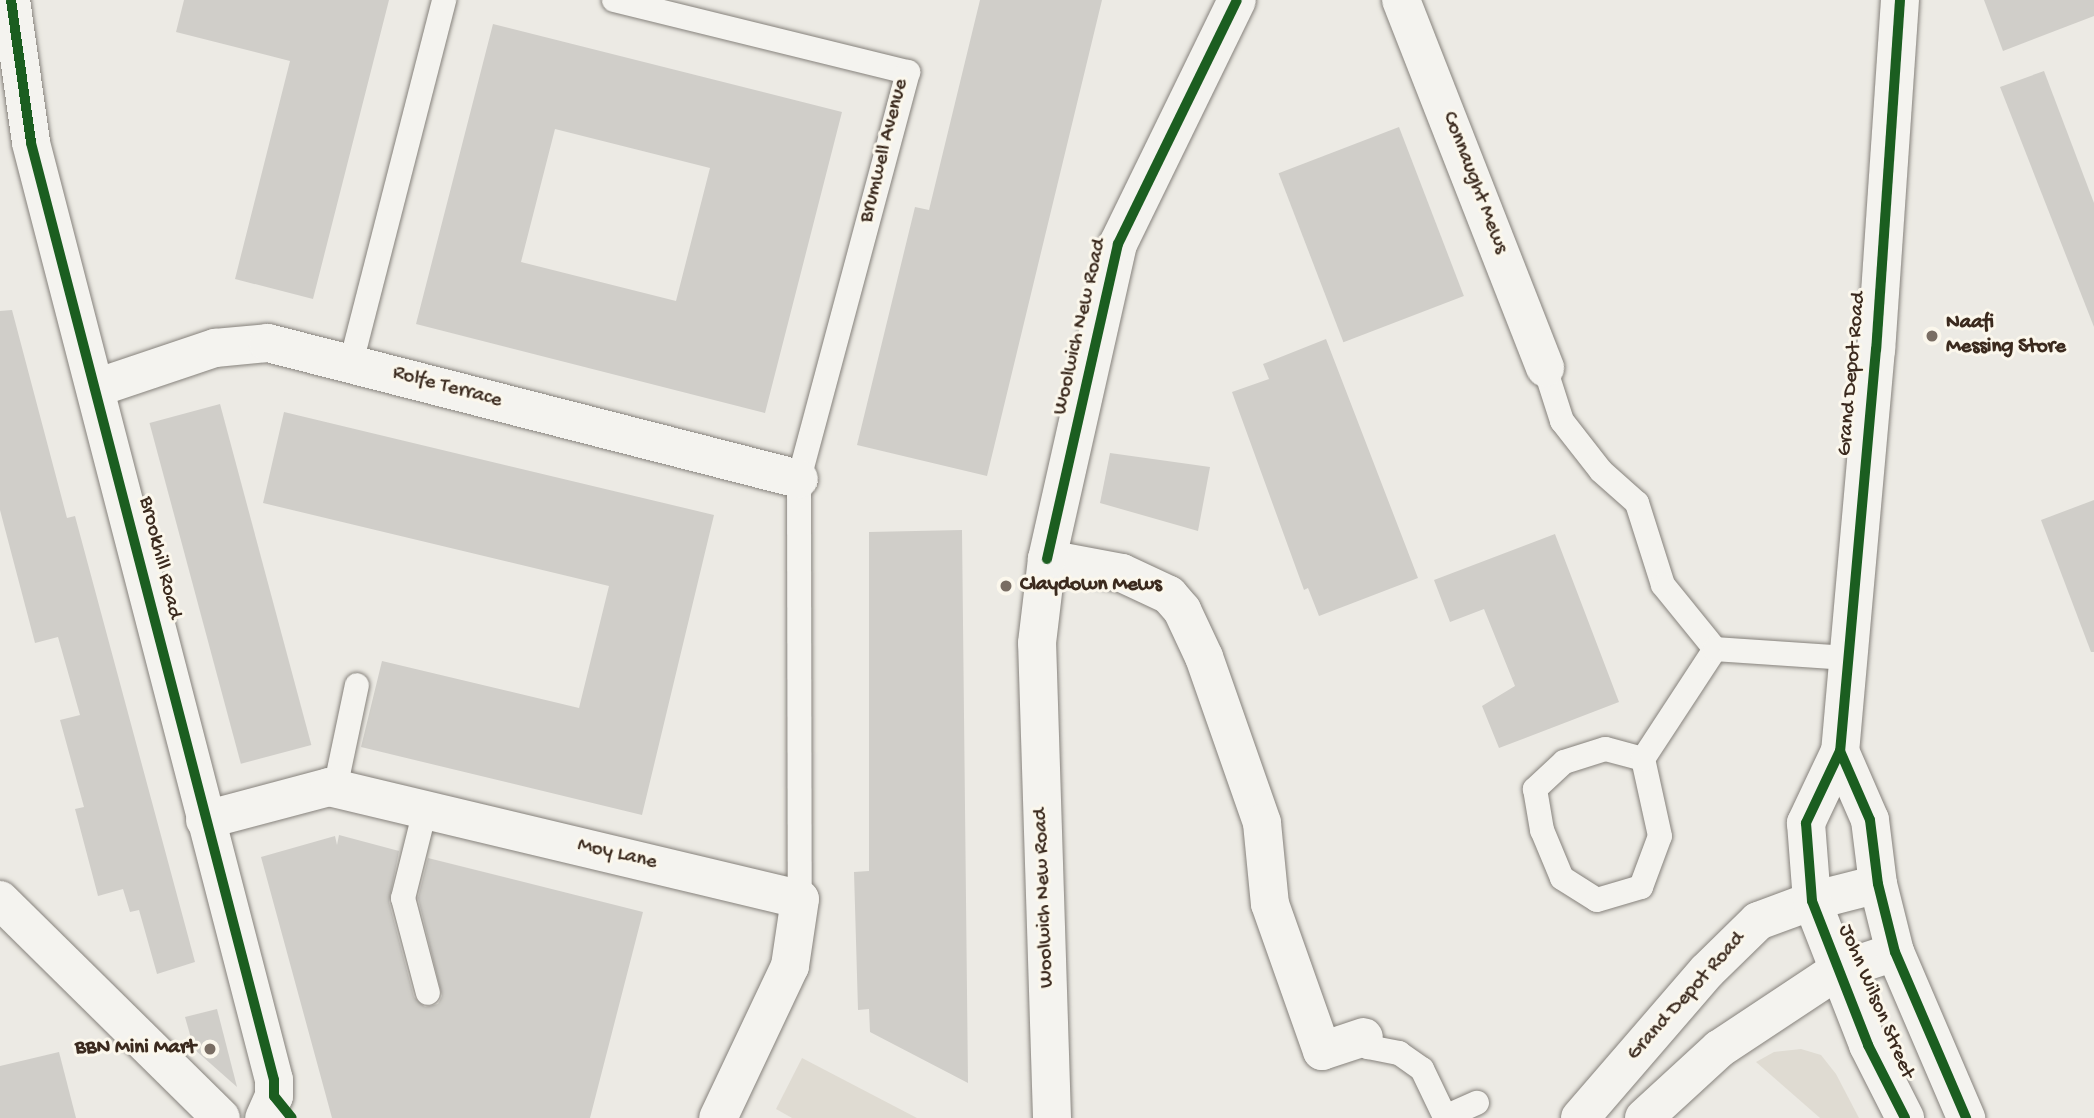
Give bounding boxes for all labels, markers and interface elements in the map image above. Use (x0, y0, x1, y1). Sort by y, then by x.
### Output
street label: Brumwell Avenue (855, 76, 915, 226)
street label: Connaught Mews (1435, 108, 1513, 258)
street label: Woolwich New Road (1048, 236, 1114, 418)
street label: Grand Depot Road (1833, 291, 1873, 457)
place label: Naafi Messing Store (1946, 311, 2066, 361)
marker: Naafi Messing Store (1924, 328, 1940, 344)
street label: Rolfe Terrace (390, 361, 504, 415)
street label: Brookhill Road (132, 494, 186, 622)
place label: Claydown Mews (1020, 573, 1162, 599)
marker: Claydown Mews (998, 578, 1014, 594)
street label: Woolwich New Road (1029, 808, 1061, 988)
street label: Moy Lane (575, 834, 659, 876)
street label: John Wilson Street (1831, 921, 1919, 1083)
street label: Grand Depot Road (1623, 927, 1751, 1067)
place label: BBN Mini Mart (75, 1036, 196, 1062)
marker: BBN Mini Mart (202, 1041, 218, 1057)

